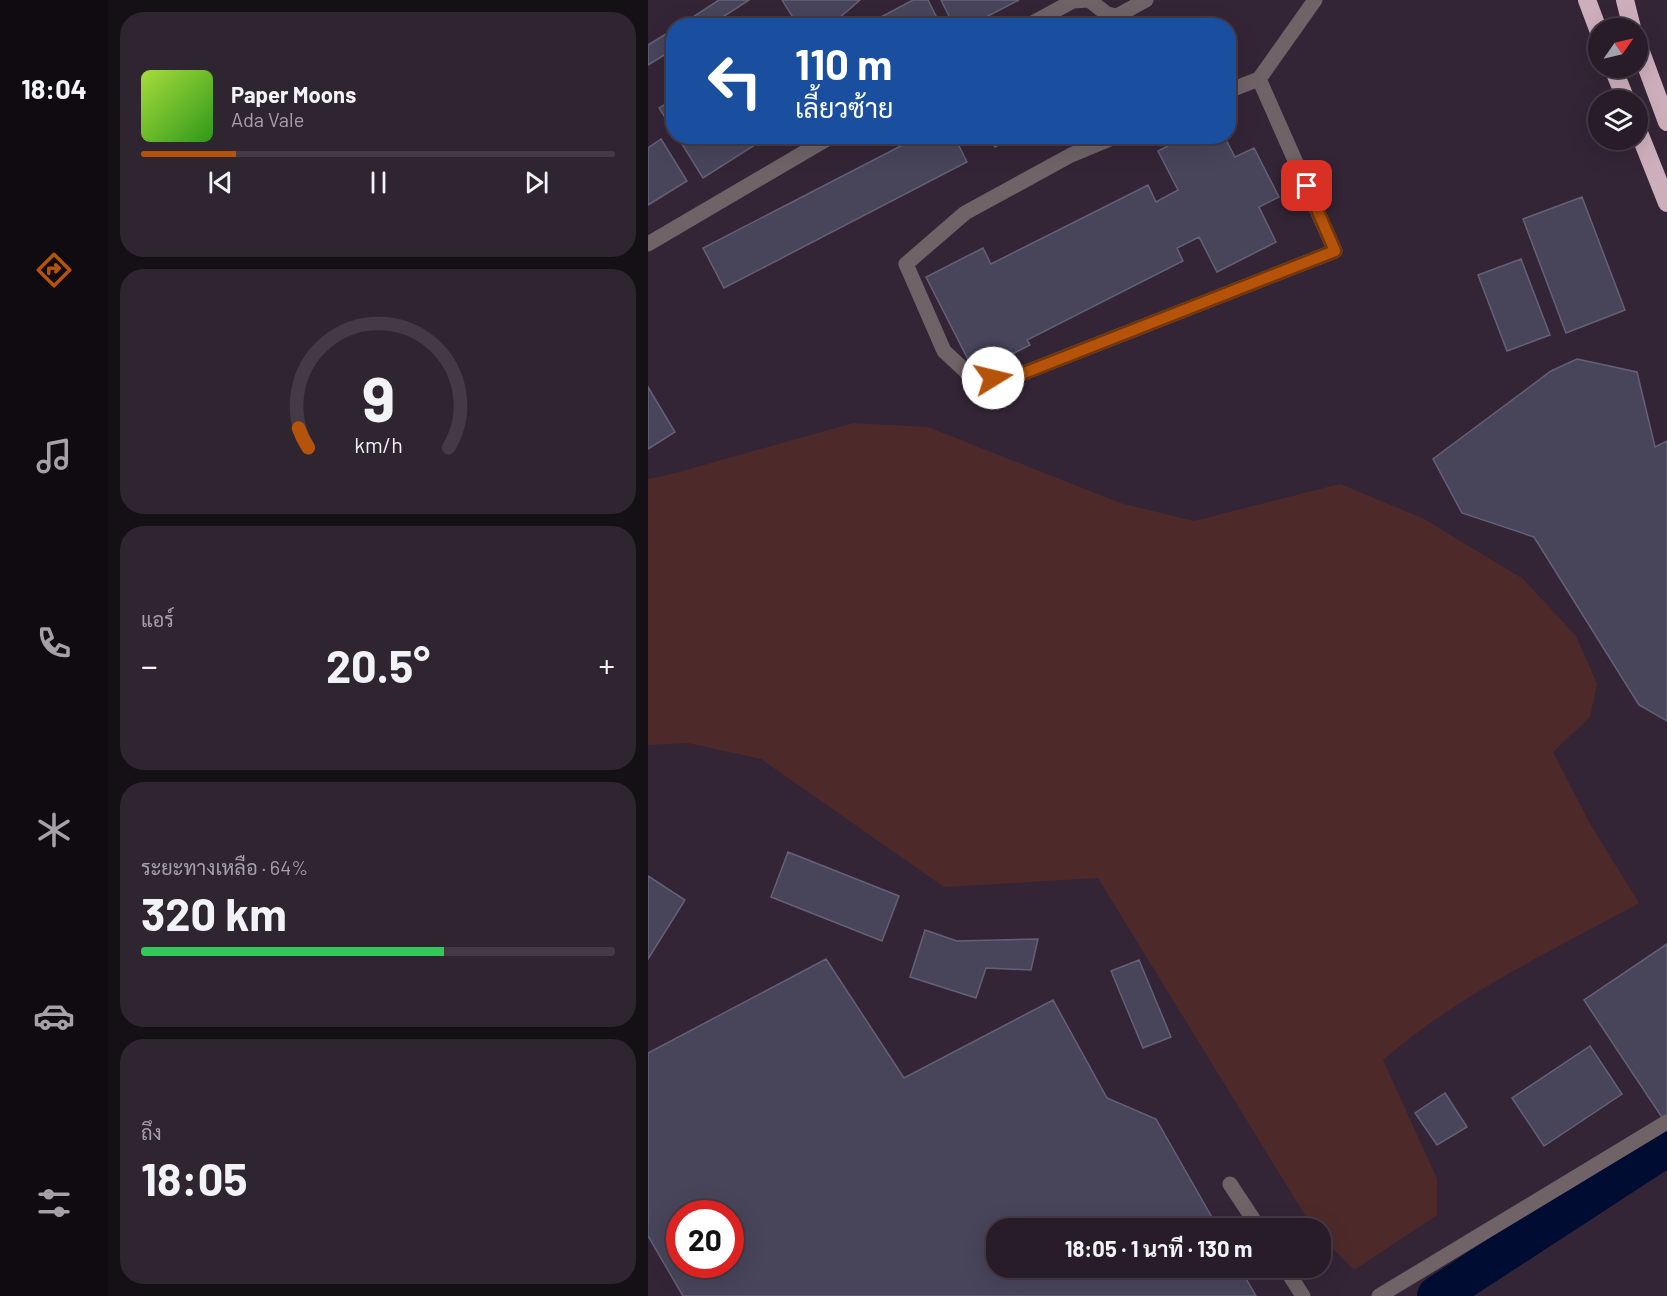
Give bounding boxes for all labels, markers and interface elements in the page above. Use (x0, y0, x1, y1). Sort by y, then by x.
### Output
north arrow (1588, 18, 1648, 78)
map controls (1588, 18, 1648, 150)
text: 110 m (795, 38, 892, 88)
icon: left (696, 42, 774, 120)
text: 18:04 (21, 72, 87, 104)
text: Paper Moons (231, 81, 356, 107)
button: layers (1588, 90, 1648, 150)
text: เลี้ยวซ้าย (795, 91, 893, 123)
text: Ada Vale (231, 107, 304, 131)
pin (1281, 160, 1332, 211)
icon: previous (204, 166, 237, 199)
icon: pause (362, 166, 395, 199)
icon: next (520, 166, 553, 199)
icon: arrive (1290, 169, 1323, 202)
icon: directions (33, 249, 75, 291)
position arrow (961, 346, 1025, 410)
text: 9 (361, 360, 395, 434)
text: km/h (354, 433, 402, 458)
icon: music (33, 435, 75, 477)
text: แอร์ (141, 607, 174, 631)
icon: phone (33, 622, 75, 664)
text: 20.5° (326, 638, 430, 692)
text: − (141, 645, 158, 685)
text: + (599, 645, 615, 685)
icon: climate (33, 809, 75, 851)
text: ระยะทางเหลือ · 64% (141, 855, 308, 879)
text: 320 km (141, 886, 287, 940)
icon: car (33, 995, 75, 1037)
text: ถึง (141, 1120, 162, 1144)
text: 18:05 (141, 1151, 248, 1205)
icon: filters (33, 1182, 75, 1224)
speed limit sign: 20 (666, 1200, 744, 1278)
text: 18:05 · 1 นาที · 130 m (1065, 1235, 1252, 1261)

